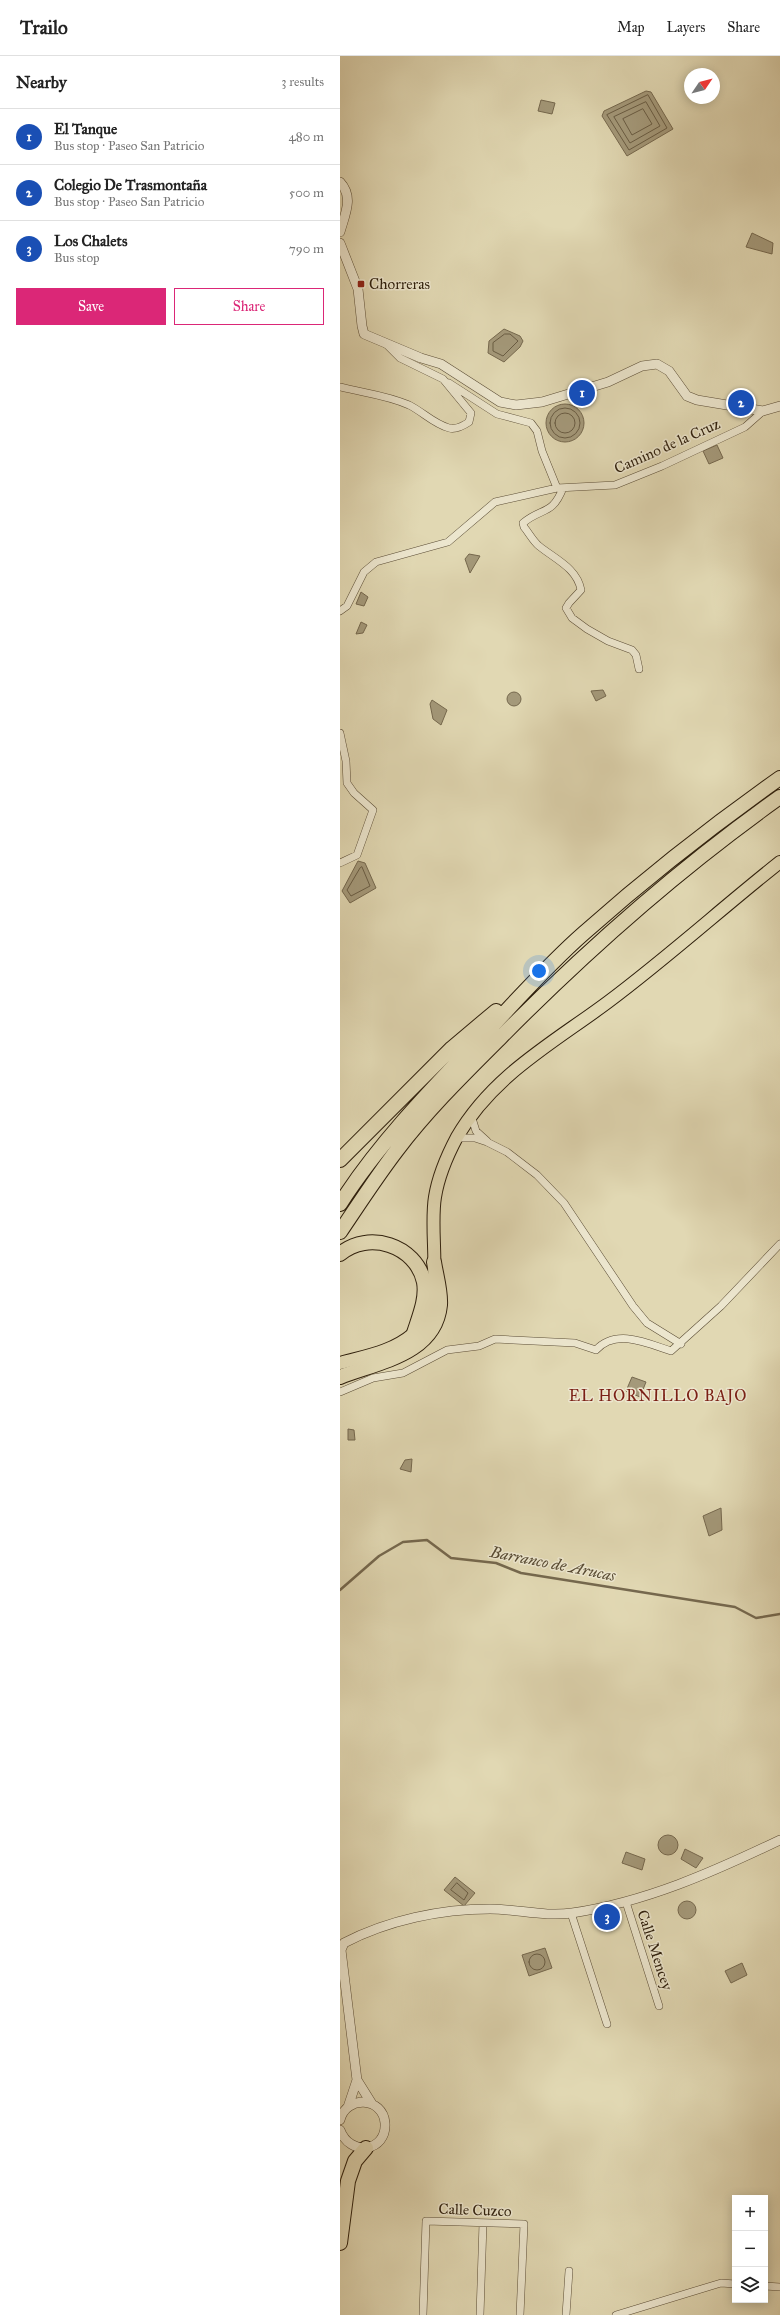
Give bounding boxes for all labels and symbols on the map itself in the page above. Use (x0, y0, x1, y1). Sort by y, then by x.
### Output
north arrow (684, 68, 720, 104)
place label: Chorreras (369, 275, 430, 293)
marker: Chorreras (356, 279, 366, 289)
pin: 1 (569, 378, 595, 408)
pin: 2 (728, 388, 754, 418)
street label: Camino de la Cruz (611, 415, 723, 477)
your location (529, 961, 549, 981)
district label: EL HORNILLO BAJO (569, 1386, 747, 1406)
water label: Barranco de Arucas (488, 1542, 617, 1585)
pin: 3 (594, 1902, 620, 1932)
street label: Calle Mencey (634, 1908, 677, 1993)
street label: Calle Cuzco (438, 2200, 512, 2220)

